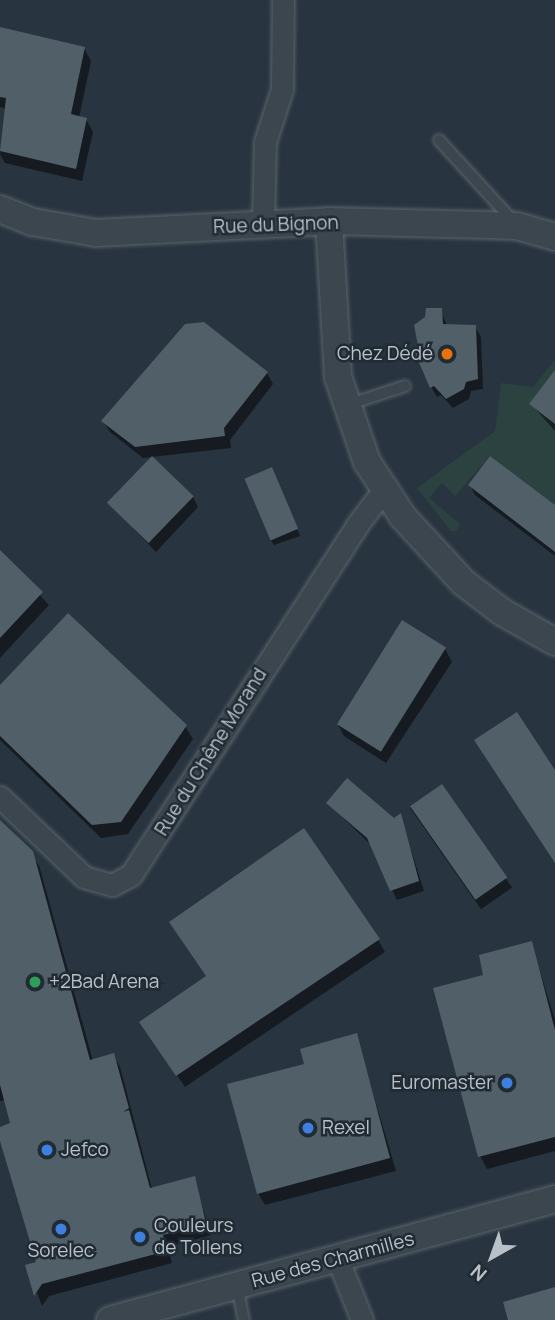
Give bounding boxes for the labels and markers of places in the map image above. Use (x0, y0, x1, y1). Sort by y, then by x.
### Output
place label: Chez Dédé (337, 343, 433, 365)
marker: Chez Dédé (439, 346, 455, 362)
place label: +2Bad Arena (49, 971, 159, 993)
marker: +2Bad Arena (27, 974, 43, 990)
place label: Euromaster (391, 1072, 493, 1094)
marker: Euromaster (499, 1075, 515, 1091)
place label: Rexel (322, 1117, 370, 1139)
marker: Rexel (300, 1120, 316, 1136)
place label: Jefco (61, 1139, 109, 1161)
marker: Jefco (39, 1142, 55, 1158)
place label: Couleurs de Tollens (154, 1215, 242, 1259)
marker: Sorelec (53, 1221, 69, 1237)
marker: Couleurs de Tollens (132, 1229, 148, 1245)
place label: Sorelec (28, 1240, 94, 1262)

